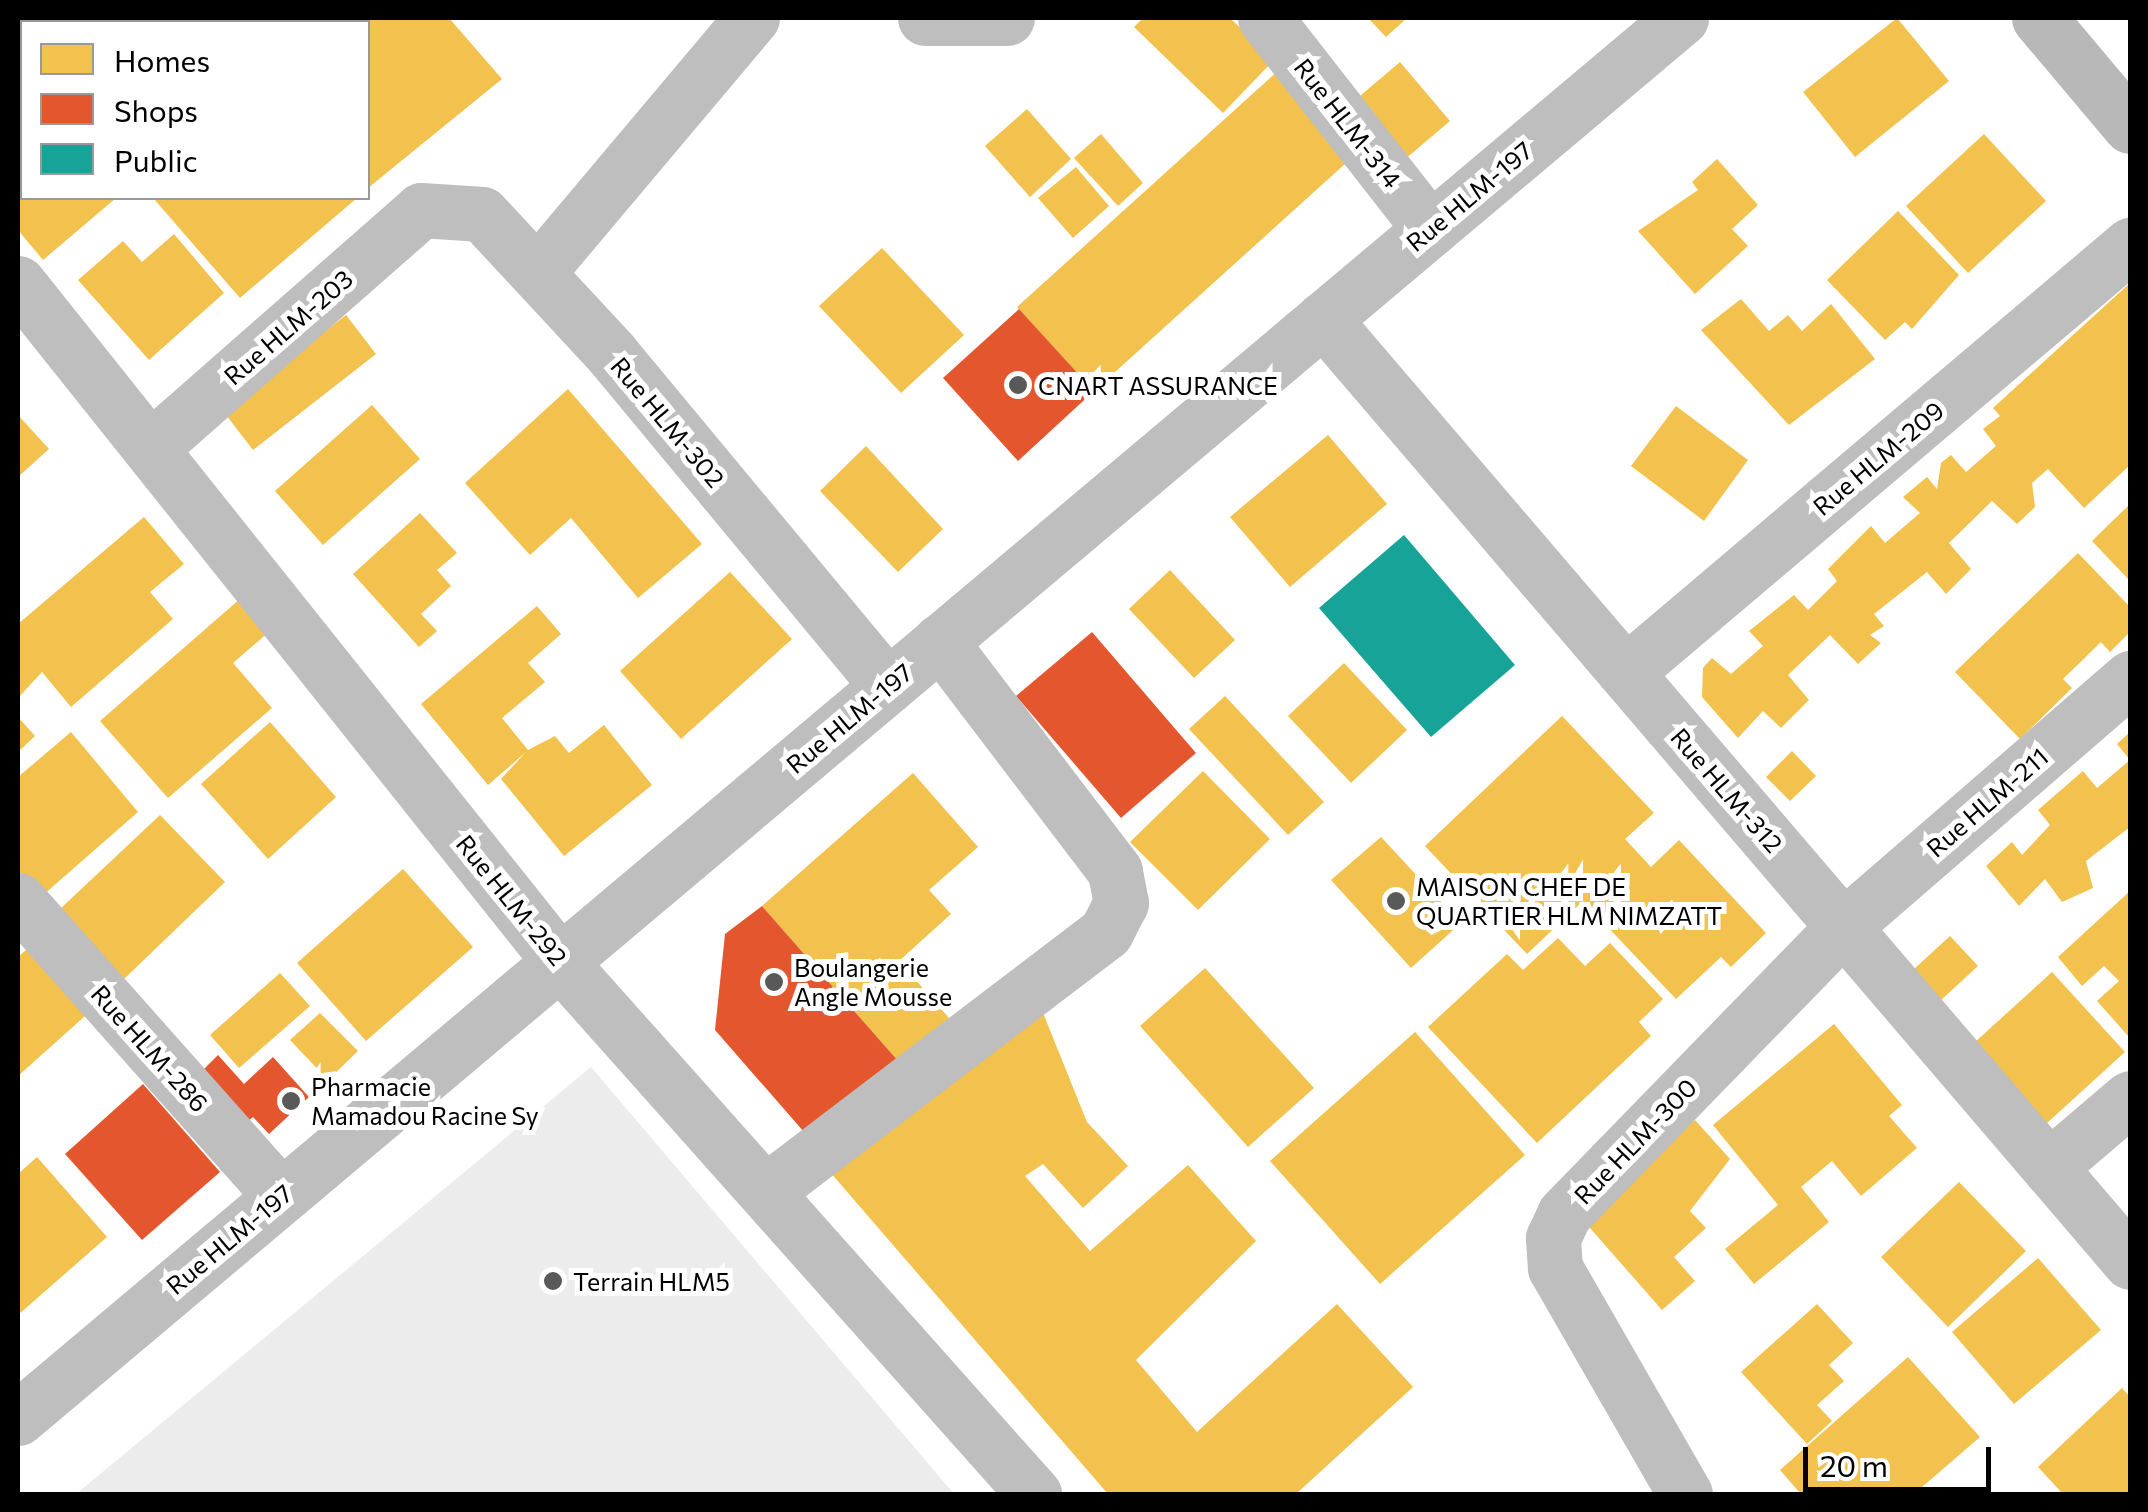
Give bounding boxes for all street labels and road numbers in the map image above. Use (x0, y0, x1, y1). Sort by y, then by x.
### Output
street label: Rue HLM-314 (1288, 52, 1408, 194)
street label: Rue HLM-197 (1400, 135, 1538, 257)
street label: Rue HLM-203 (218, 263, 358, 391)
street label: Rue HLM-302 (605, 351, 731, 493)
street label: Rue HLM-209 (1807, 395, 1949, 521)
street label: Rue HLM-197 (780, 657, 918, 779)
street label: Rue HLM-312 (1665, 722, 1789, 858)
street label: Rue HLM-211 (1920, 741, 2054, 863)
street label: Rue HLM-292 (450, 829, 574, 971)
street label: Rue HLM-286 (85, 978, 215, 1118)
street label: Rue HLM-300 (1568, 1072, 1702, 1210)
street label: Rue HLM-197 (160, 1178, 298, 1300)

